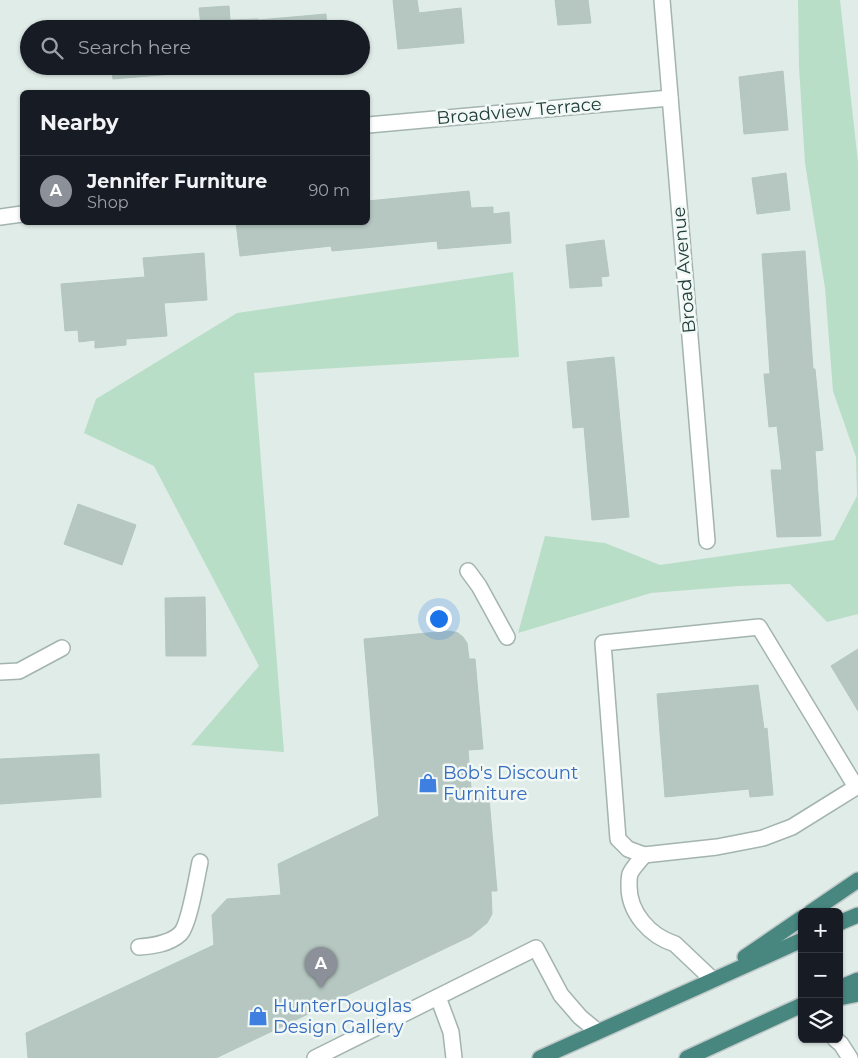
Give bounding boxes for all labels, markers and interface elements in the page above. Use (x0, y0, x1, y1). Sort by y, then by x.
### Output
search box (20, 20, 370, 75)
icon: search (38, 34, 66, 62)
text: Search here (78, 36, 191, 59)
street label: Broadview Terrace (436, 93, 603, 129)
text: Nearby (40, 110, 119, 135)
text: Jennifer Furniture (87, 170, 267, 193)
text: A (50, 181, 62, 200)
text: 90 m (308, 181, 350, 200)
text: Shop (87, 193, 129, 212)
street label: Broad Avenue (667, 206, 701, 334)
your location (426, 606, 452, 632)
place label: Bob's Discount Furniture (443, 762, 578, 805)
shop icon: Bob's Discount Furniture (417, 772, 439, 794)
map controls (798, 908, 843, 1043)
button: + (798, 908, 843, 953)
pin: A (305, 947, 337, 988)
button: − (798, 953, 843, 998)
place label: HunterDouglas Design Gallery (273, 995, 412, 1038)
button: layers (798, 998, 843, 1043)
shop icon: HunterDouglas Design Gallery (247, 1005, 269, 1027)

